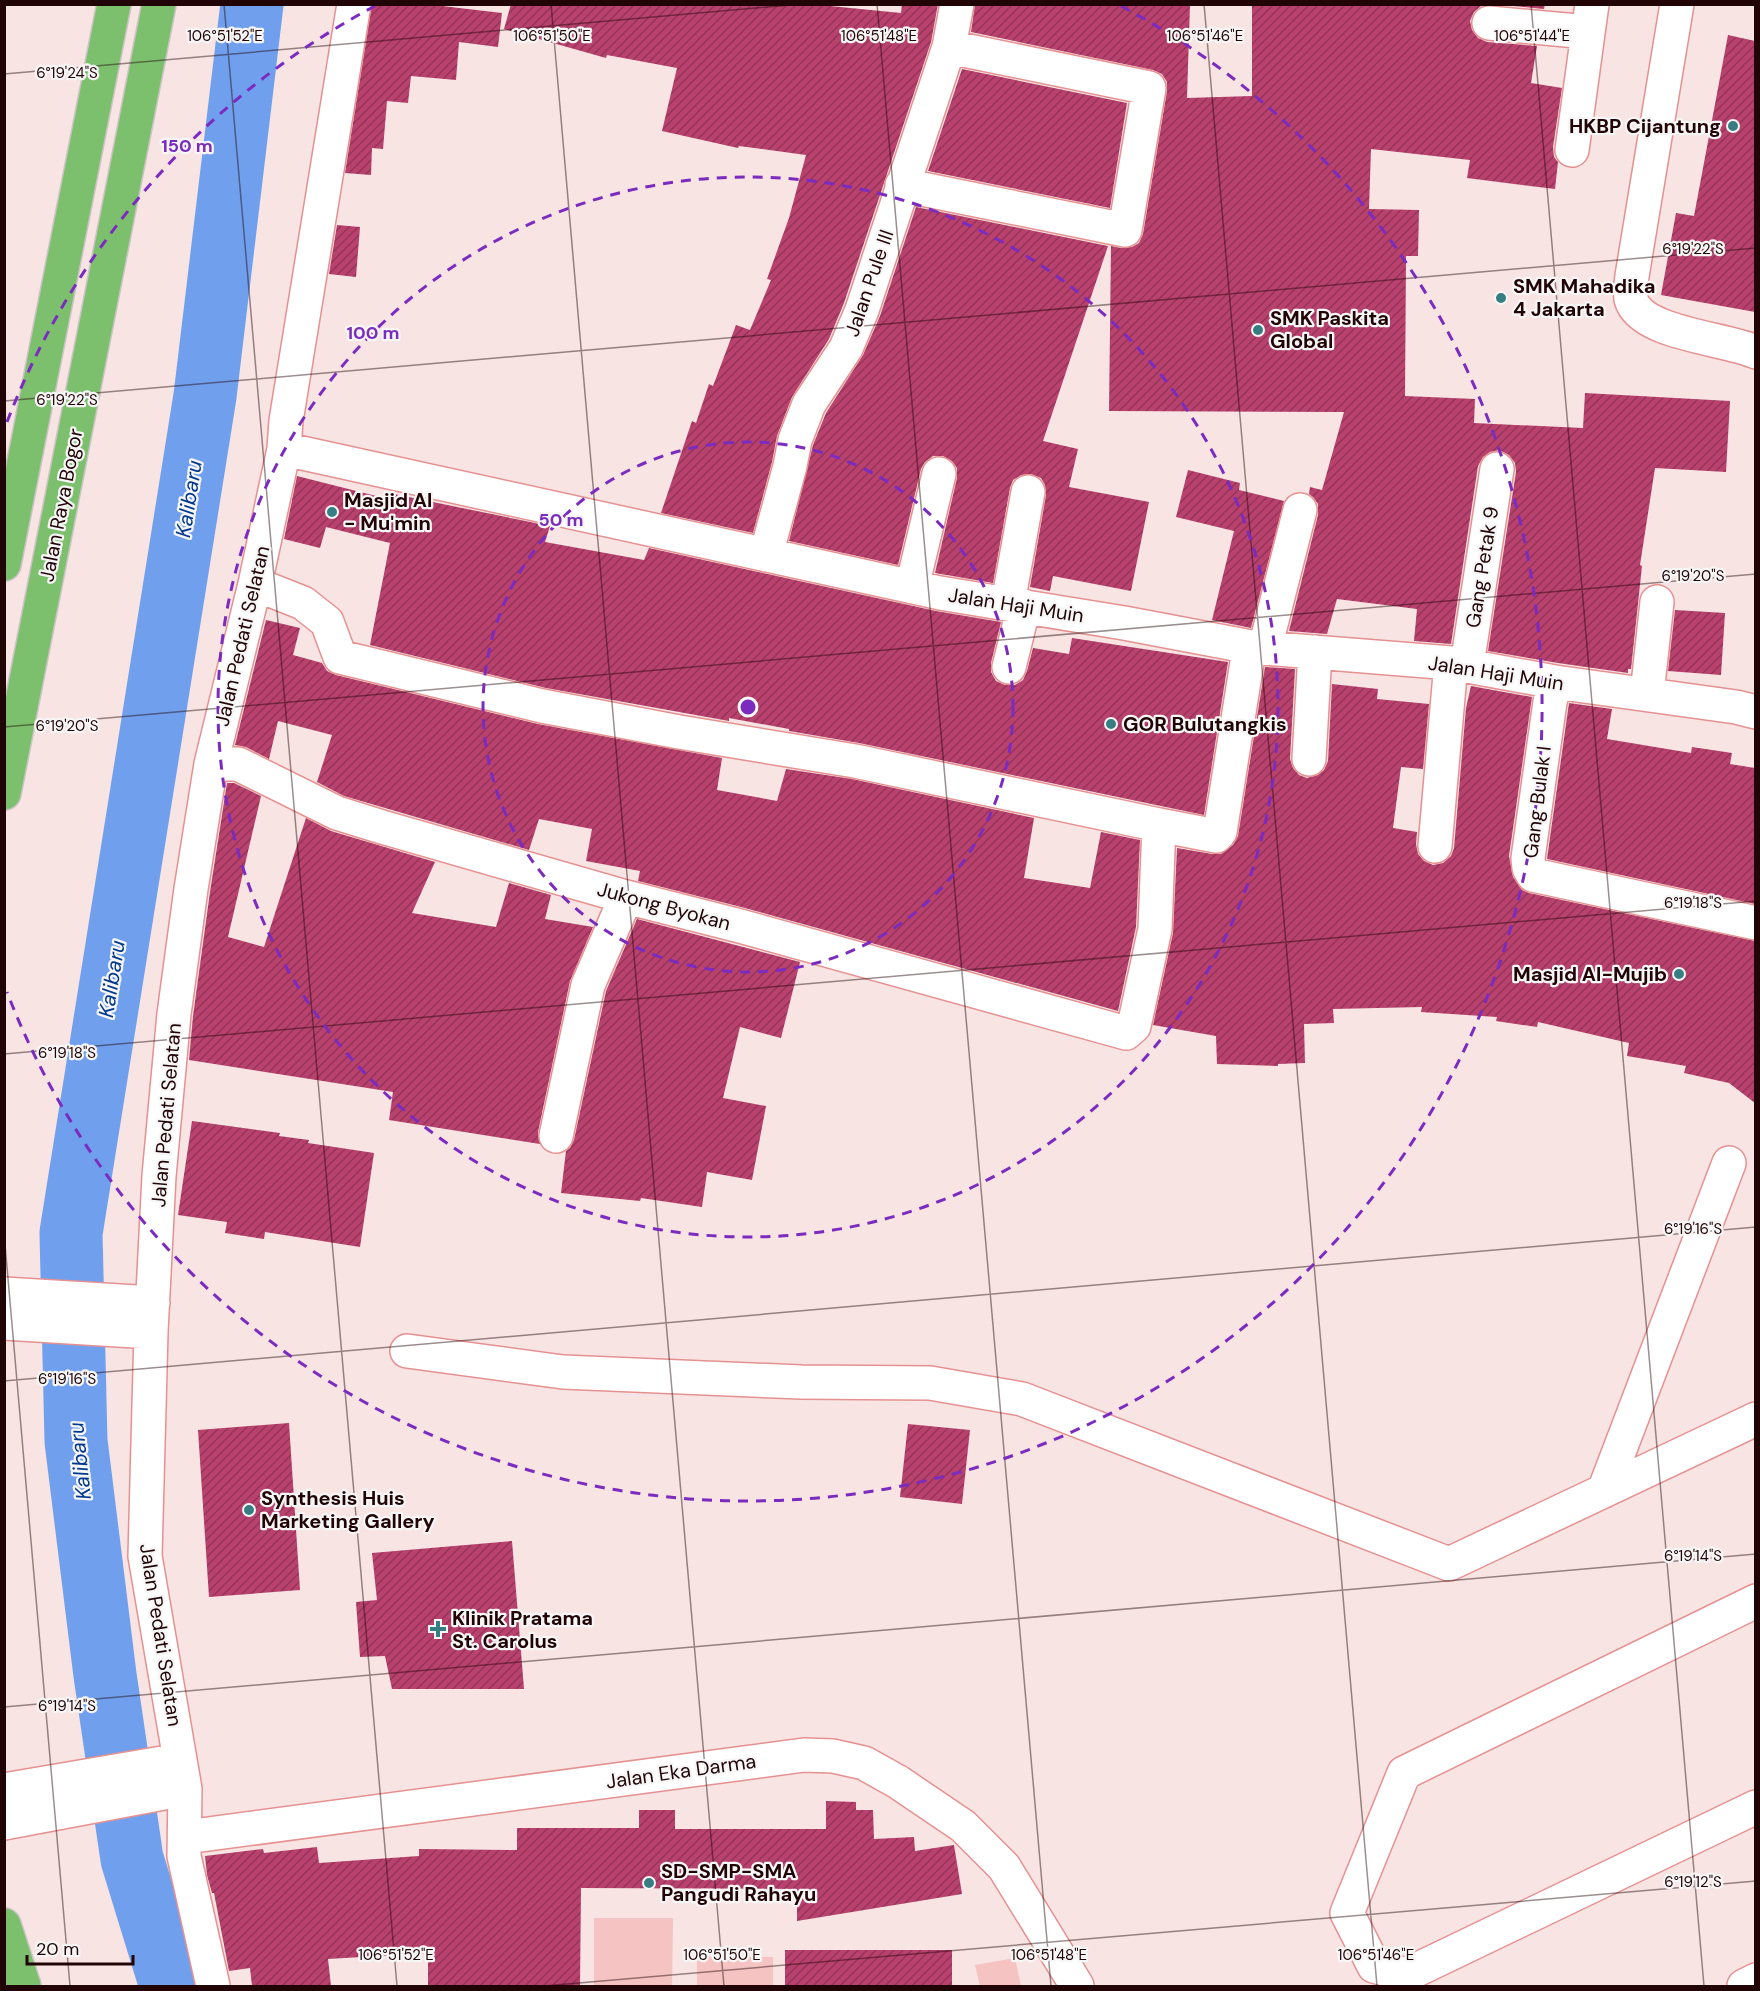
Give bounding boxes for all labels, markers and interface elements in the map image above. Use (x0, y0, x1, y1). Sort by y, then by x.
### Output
text: 106°51'52"E (187, 26, 263, 46)
text: 106°51'50"E (513, 26, 591, 46)
text: 106°51'48"E (841, 26, 917, 46)
text: 106°51'46"E (1167, 26, 1243, 46)
text: 106°51'44"E (1494, 26, 1570, 46)
text: 6°19'24"S (36, 63, 98, 83)
place label: HKBP Cijantung (1569, 113, 1721, 139)
marker: HKBP Cijantung (1726, 119, 1740, 133)
text: 150 m (161, 134, 213, 158)
street label: Jalan Pule III (839, 226, 899, 340)
text: 6°19'22"S (1662, 239, 1724, 259)
place label: SMK Mahadika 4 Jakarta (1513, 273, 1656, 322)
marker: SMK Mahadika 4 Jakarta (1494, 291, 1508, 305)
place label: SMK Paskita Global (1270, 305, 1389, 354)
text: 100 m (346, 321, 400, 345)
marker: SMK Paskita Global (1251, 323, 1265, 337)
text: 6°19'22"S (36, 390, 98, 410)
street label: Jalan Raya Bogor (33, 426, 89, 584)
water label: Kalibaru (169, 458, 209, 540)
place label: Masjid Al - Mu'min (344, 487, 432, 536)
street label: Gang Petak 9 (1460, 504, 1504, 630)
marker: Masjid Al - Mu'min (325, 505, 339, 519)
text: 50 m (538, 508, 584, 532)
street label: Jalan Pedati Selatan (209, 543, 275, 729)
text: 6°19'20"S (1662, 566, 1725, 586)
street label: Jalan Haji Muin (946, 581, 1086, 629)
street label: Jalan Haji Muin (1426, 649, 1566, 697)
centre of rings (738, 697, 758, 717)
place label: GOR Bulutangkis (1123, 711, 1287, 737)
text: 6°19'20"S (36, 716, 99, 736)
marker: GOR Bulutangkis (1104, 717, 1118, 731)
street label: Gang Bulak I (1517, 744, 1557, 860)
street label: Jukong Byokan (594, 876, 734, 936)
text: 6°19'18"S (1664, 893, 1722, 913)
water label: Kalibaru (92, 938, 132, 1020)
place label: Masjid Al-Mujib (1513, 961, 1667, 987)
marker: Masjid Al-Mujib (1672, 967, 1686, 981)
street label: Jalan Pedati Selatan (145, 1022, 187, 1208)
text: 6°19'18"S (38, 1043, 96, 1063)
text: 6°19'16"S (1664, 1219, 1722, 1239)
text: 6°19'16"S (38, 1369, 96, 1389)
water label: Kalibaru (62, 1421, 98, 1501)
place label: Synthesis Huis Marketing Gallery (261, 1485, 435, 1534)
marker: Synthesis Huis Marketing Gallery (242, 1503, 256, 1517)
street label: Jalan Pedati Selatan (134, 1542, 188, 1728)
text: 6°19'14"S (1664, 1546, 1722, 1566)
place label: Klinik Pratama St. Carolus (452, 1605, 593, 1654)
marker: Klinik Pratama St. Carolus (429, 1620, 447, 1638)
text: 6°19'14"S (38, 1696, 96, 1716)
street label: Jalan Eka Darma (604, 1748, 758, 1794)
place label: SD-SMP-SMA Pangudi Rahayu (661, 1858, 816, 1907)
text: 6°19'12"S (1664, 1872, 1722, 1892)
marker: SD-SMP-SMA Pangudi Rahayu (642, 1876, 656, 1890)
scale bar (27, 1928, 134, 1966)
text: 20 m (36, 1937, 79, 1961)
text: 106°51'52"E (358, 1945, 434, 1965)
text: 106°51'50"E (683, 1945, 761, 1965)
text: 106°51'48"E (1011, 1945, 1087, 1965)
text: 106°51'46"E (1338, 1945, 1414, 1965)

